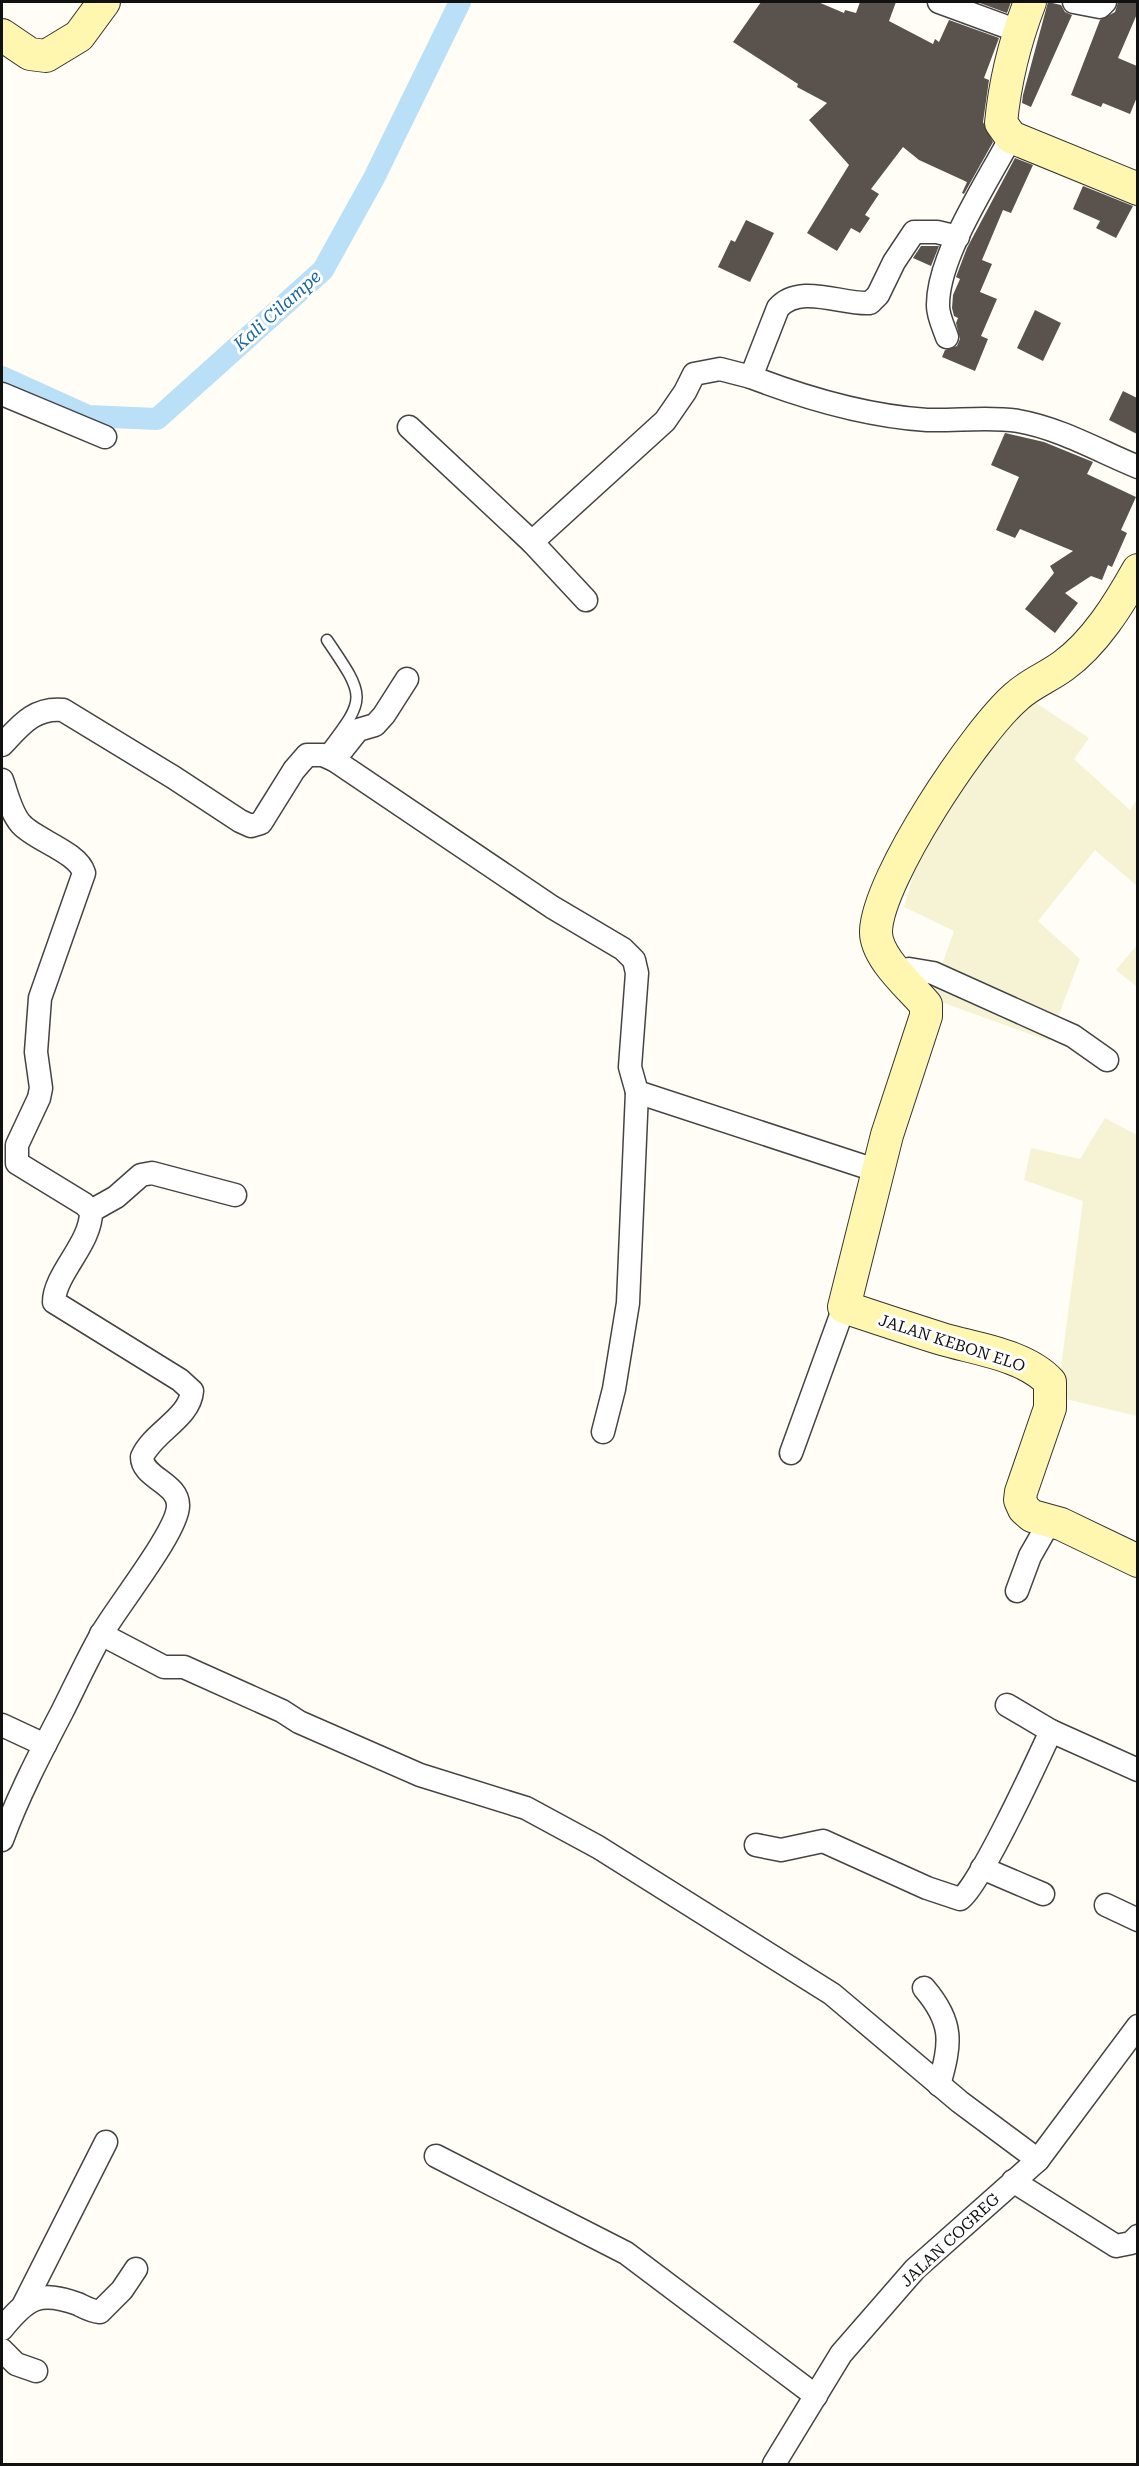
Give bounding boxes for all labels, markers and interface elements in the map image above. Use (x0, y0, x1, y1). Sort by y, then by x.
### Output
water label: Kali Cilampe (228, 265, 325, 355)
street label: JALAN KEBON ELO (876, 1310, 1028, 1376)
street label: JALAN COGREG (897, 2189, 1004, 2291)

